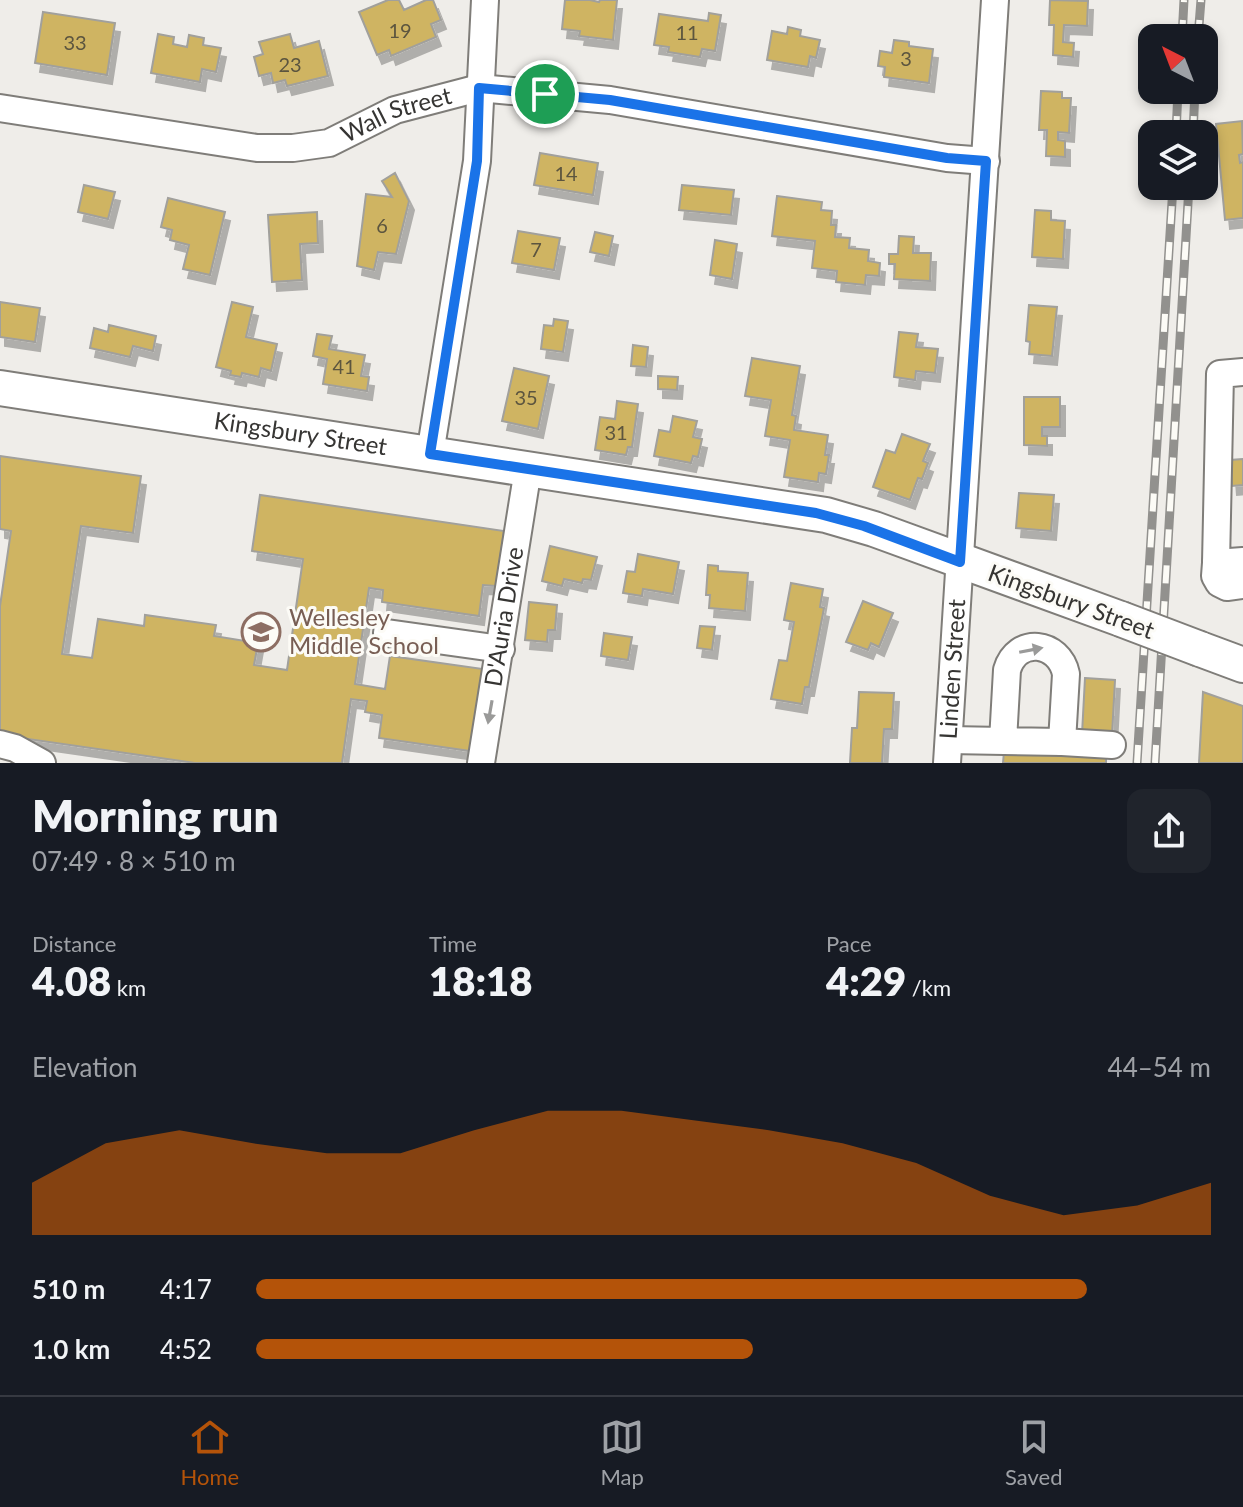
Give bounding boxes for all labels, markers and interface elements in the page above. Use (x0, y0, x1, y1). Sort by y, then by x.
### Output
house number: 19 (388, 18, 412, 42)
house number: 11 (675, 20, 699, 44)
north arrow (1138, 24, 1218, 104)
map controls (1138, 24, 1218, 200)
house number: 33 (63, 30, 87, 54)
house number: 3 (900, 46, 912, 70)
house number: 23 (278, 52, 302, 76)
pin (511, 60, 579, 128)
icon: arrive (523, 72, 567, 116)
street label: Wall Street (336, 80, 455, 148)
button: layers (1138, 120, 1218, 200)
house number: 14 (554, 161, 578, 185)
house number: 6 (376, 213, 388, 237)
house number: 7 (530, 237, 542, 261)
house number: 41 (332, 354, 356, 378)
house number: 35 (514, 385, 538, 409)
street label: Kingsbury Street (212, 405, 390, 460)
house number: 31 (604, 420, 628, 444)
street label: D'Auria Drive (477, 545, 528, 689)
street label: Kingsbury Street (985, 557, 1159, 644)
street label: Linden Street (933, 598, 970, 740)
place label: Wellesley Middle School (289, 602, 439, 659)
school or university icon: Wellesley Middle School (240, 611, 282, 653)
one-way arrow (1018, 644, 1043, 656)
one-way arrow (483, 700, 496, 725)
text: Morning run (32, 789, 279, 841)
button: share (1127, 789, 1211, 873)
text: 07:49 · 8 × 510 m (32, 845, 236, 877)
text: Distance (32, 930, 116, 957)
text: Time (429, 930, 477, 957)
text: Pace (826, 930, 872, 957)
text: 4.08 (32, 957, 111, 1005)
text: 18:18 (429, 957, 532, 1005)
text: 4:29 (826, 957, 906, 1005)
text: km (111, 974, 146, 1001)
text: /km (906, 974, 951, 1001)
text: Elevation (32, 1051, 138, 1083)
text: 44–54 m (1108, 1051, 1211, 1083)
text: 510 m (32, 1273, 105, 1305)
text: 4:17 (160, 1273, 212, 1305)
text: 1.0 km (32, 1333, 110, 1365)
text: 4:52 (160, 1333, 212, 1365)
tab: Home (180, 1415, 239, 1490)
tab: Map (600, 1415, 644, 1490)
tab: Saved (1005, 1415, 1062, 1490)

